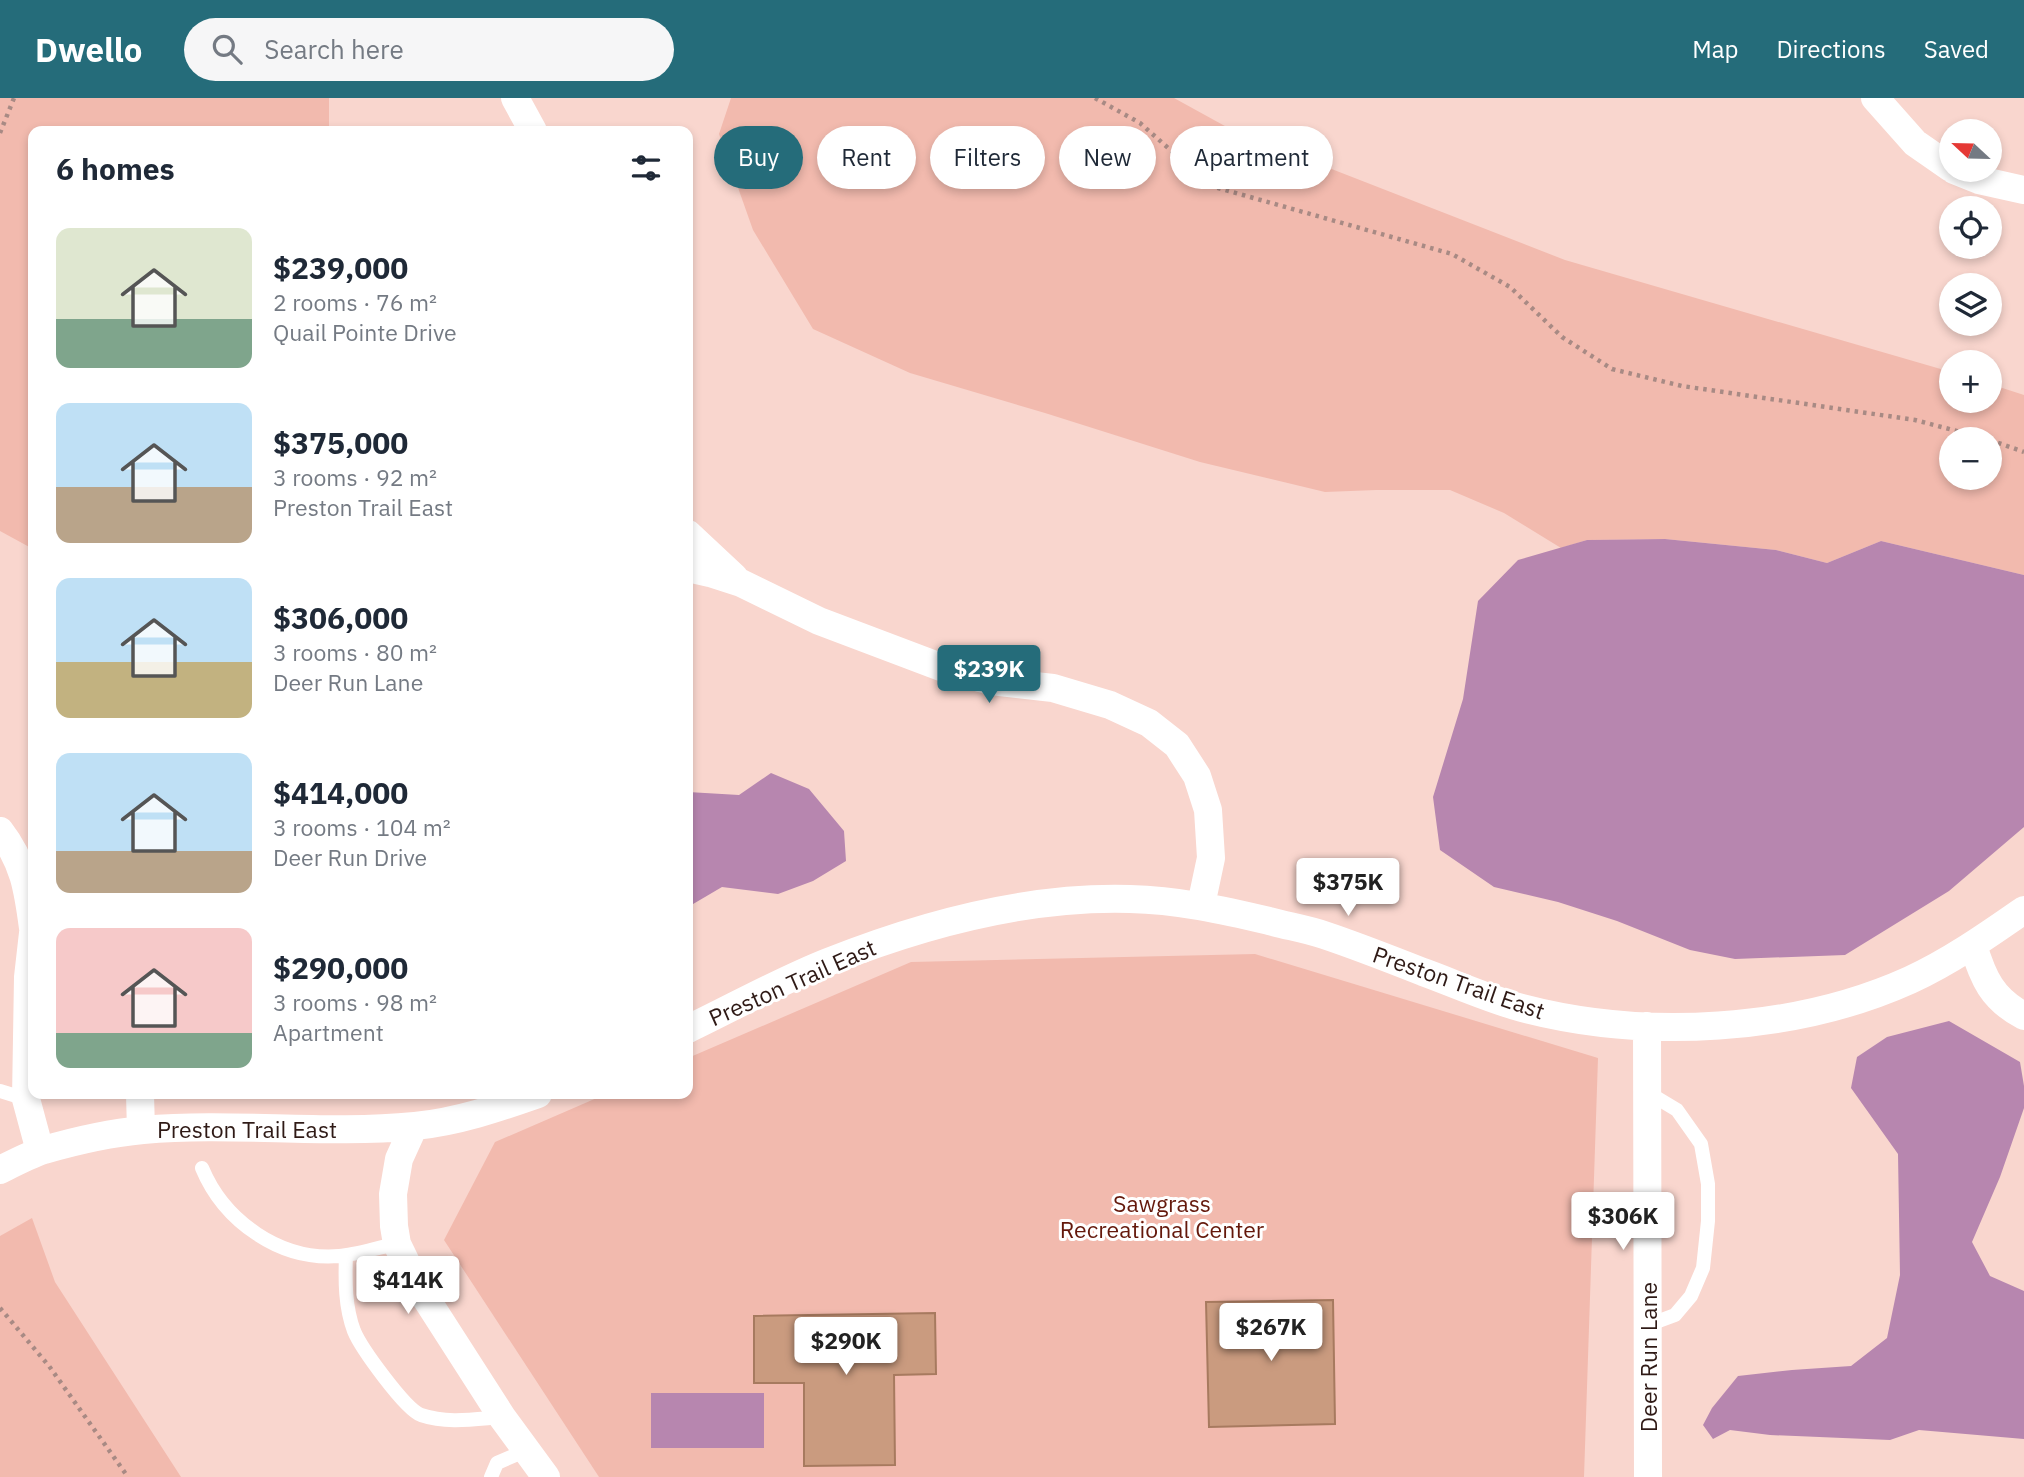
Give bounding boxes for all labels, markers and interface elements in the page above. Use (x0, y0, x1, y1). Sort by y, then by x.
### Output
search box (184, 18, 674, 81)
text: Dwello (35, 28, 142, 71)
icon: search (208, 30, 246, 68)
text: Search here (264, 32, 404, 66)
text: Map (1692, 33, 1738, 65)
text: Directions (1776, 33, 1886, 65)
text: Saved (1924, 33, 1989, 65)
north arrow (1939, 119, 2002, 182)
map controls (1939, 119, 2002, 490)
chip: Buy (714, 126, 803, 189)
chip: Rent (817, 126, 916, 189)
chip: Filters (930, 126, 1045, 189)
chip: New (1059, 126, 1156, 189)
chip: Apartment (1170, 126, 1333, 189)
text: 6 homes (56, 149, 175, 188)
icon: filters (627, 149, 665, 187)
button: locate (1939, 196, 2002, 259)
text: $239,000 (273, 248, 408, 287)
icon: home (112, 256, 196, 340)
button: layers (1939, 273, 2002, 336)
text: 2 rooms · 76 m² (273, 287, 437, 317)
text: Quail Pointe Drive (273, 317, 457, 347)
button: + (1939, 350, 2002, 413)
text: $375,000 (273, 423, 408, 462)
button: − (1939, 427, 2002, 490)
icon: home (112, 431, 196, 515)
text: 3 rooms · 92 m² (273, 462, 437, 492)
text: Preston Trail East (273, 492, 453, 522)
text: $306,000 (273, 598, 408, 637)
icon: home (112, 606, 196, 690)
text: 3 rooms · 80 m² (273, 637, 437, 667)
pin: $239K (940, 646, 1038, 705)
text: $239K (953, 653, 1025, 683)
text: Deer Run Lane (273, 667, 423, 697)
text: $414,000 (273, 773, 408, 812)
icon: home (112, 781, 196, 865)
text: 3 rooms · 104 m² (273, 812, 451, 842)
text: Deer Run Drive (273, 842, 427, 872)
pin: $375K (1299, 858, 1397, 918)
text: $375K (1312, 866, 1384, 896)
street label: Preston Trail East (704, 932, 880, 1032)
street label: Preston Trail East (1369, 939, 1549, 1025)
text: $290,000 (273, 948, 408, 987)
icon: home (112, 956, 196, 1040)
text: 3 rooms · 98 m² (273, 987, 437, 1017)
text: Apartment (273, 1017, 384, 1047)
street label: Preston Trail East (157, 1114, 337, 1144)
park label: Sawgrass Recreational Center (1060, 1188, 1265, 1244)
pin: $306K (1574, 1192, 1672, 1252)
text: $306K (1587, 1200, 1659, 1230)
pin: $414K (359, 1256, 457, 1316)
text: $414K (372, 1264, 444, 1294)
street label: Deer Run Lane (1633, 1282, 1663, 1432)
pin: $267K (1222, 1304, 1320, 1363)
text: $267K (1235, 1311, 1307, 1341)
pin: $290K (797, 1318, 895, 1377)
text: $290K (810, 1325, 882, 1355)

